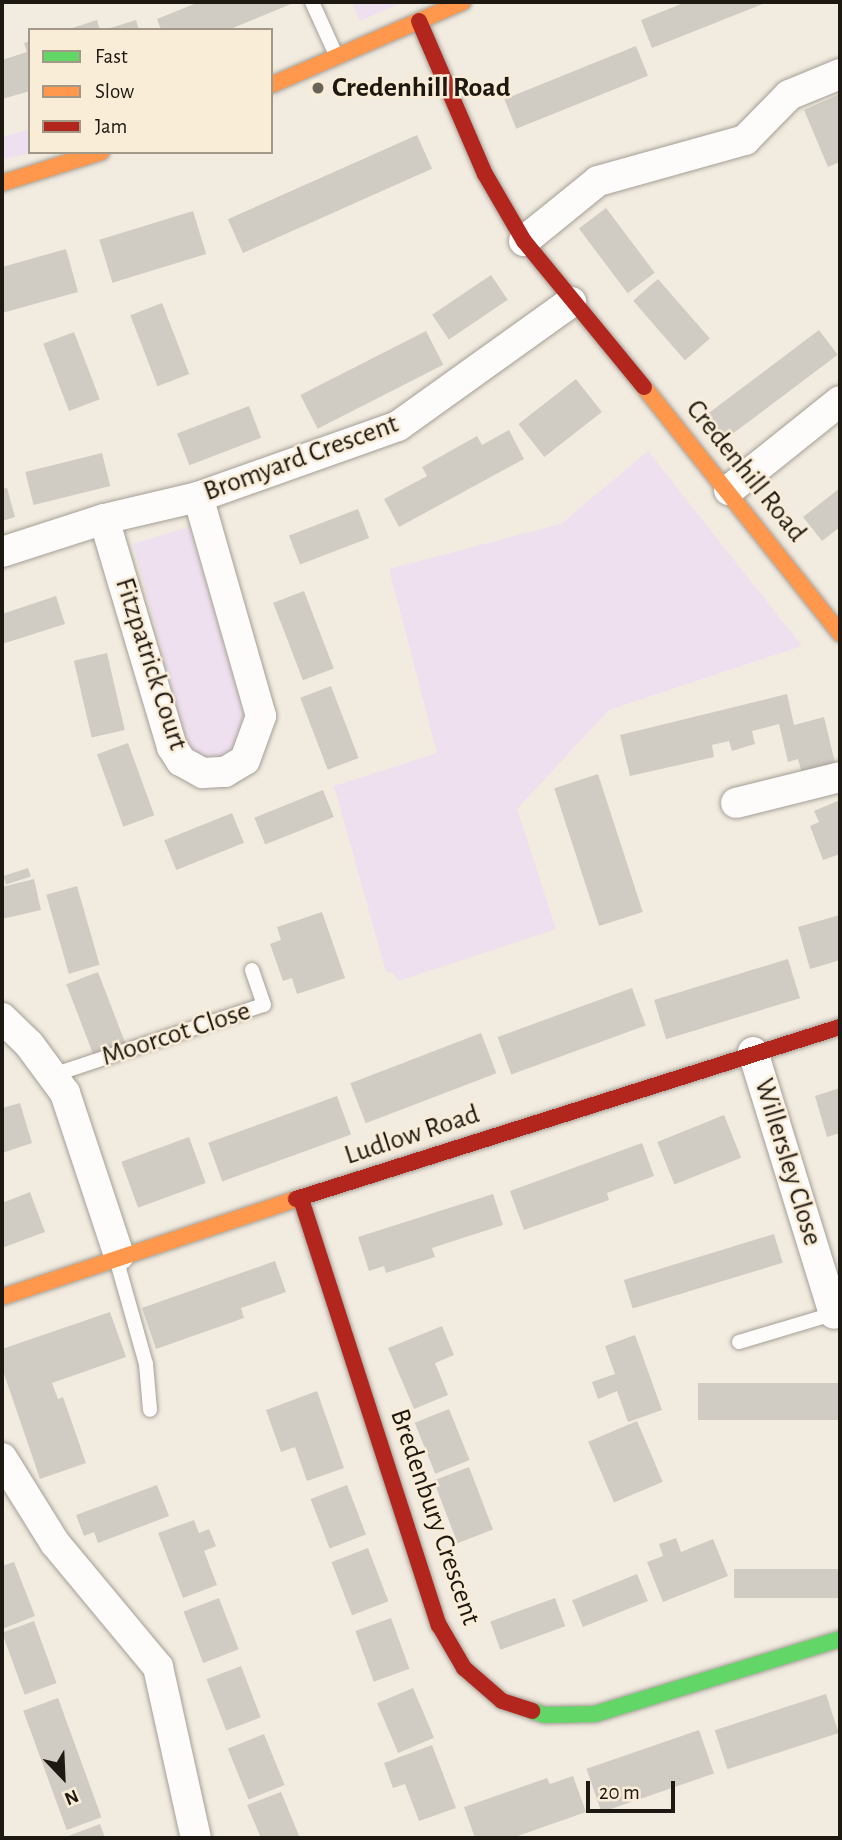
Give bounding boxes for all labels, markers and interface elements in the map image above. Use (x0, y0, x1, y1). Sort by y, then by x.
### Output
legend (28, 28, 273, 154)
text: Fast (95, 46, 128, 67)
place label: Credenhill Road (332, 71, 511, 105)
marker: Credenhill Road (310, 80, 326, 96)
text: Slow (95, 81, 134, 102)
text: Jam (95, 116, 127, 137)
street label: Credenhill Road (678, 393, 814, 549)
street label: Bromyard Crescent (199, 407, 403, 509)
street label: Fitzpatrick Court (107, 574, 195, 754)
street label: Moorcot Close (97, 994, 255, 1074)
street label: Willersley Close (747, 1074, 829, 1250)
street label: Ludlow Road (340, 1097, 484, 1173)
street label: Bredenbury Crescent (382, 1405, 488, 1629)
north arrow (28, 1742, 98, 1812)
scale bar (590, 1766, 679, 1810)
text: 20 m (599, 1782, 640, 1803)
text: N (62, 1785, 81, 1808)

